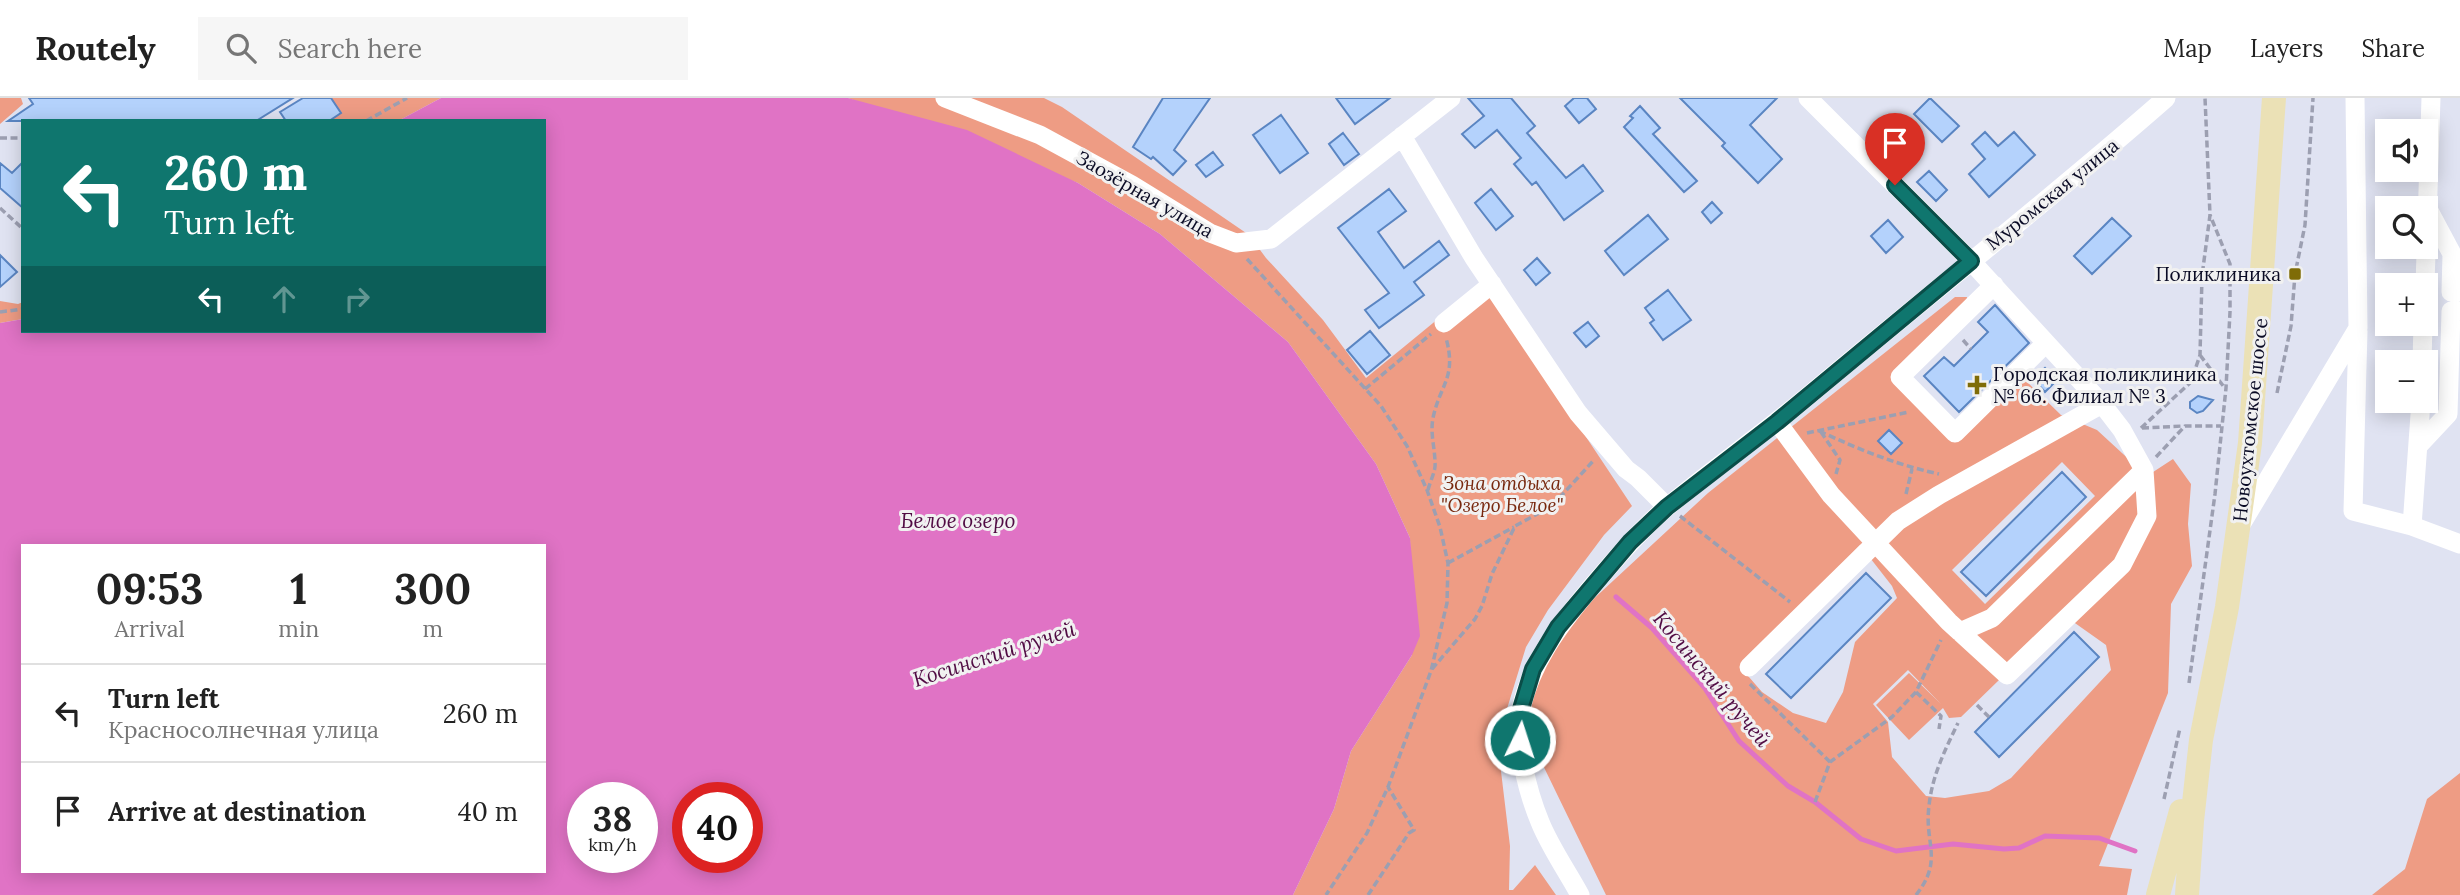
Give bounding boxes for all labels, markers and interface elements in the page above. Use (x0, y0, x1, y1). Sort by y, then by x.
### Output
search box (198, 17, 688, 80)
text: Routely (35, 27, 156, 69)
icon: search (222, 29, 260, 67)
text: Search here (278, 32, 422, 65)
text: Map (2163, 33, 2212, 64)
text: Layers (2250, 33, 2323, 64)
text: Share (2361, 33, 2425, 64)
pin (1865, 113, 1925, 185)
map controls (2375, 119, 2438, 413)
button: sound (2375, 119, 2438, 182)
icon: arrive (1876, 124, 1914, 162)
street label: Муромская улица (1981, 133, 2123, 255)
text: 260 m (164, 141, 307, 203)
street label: Заозёрная улица (1072, 145, 1218, 243)
icon: left (49, 147, 140, 238)
button: search (2375, 196, 2438, 259)
text: Turn left (164, 202, 294, 243)
place label: Поликлиника (2156, 262, 2281, 286)
marker: Поликлиника (2287, 266, 2303, 282)
button: + (2375, 273, 2438, 336)
icon: left (192, 280, 230, 318)
icon: ahead (265, 280, 303, 318)
icon: right (338, 280, 376, 318)
street label: Новоухтомское шоссе (2227, 317, 2273, 523)
button: − (2375, 350, 2438, 413)
place label: Городская поликлиника № 66. Филиал № 3 (1993, 362, 2217, 408)
marker: Городская поликлиника № 66. Филиал № 3 (1967, 375, 1987, 395)
park label: Зона отдыха "Озеро Белое" (1441, 471, 1563, 517)
water label: Белое озеро (901, 507, 1015, 534)
text: 09:53 (96, 562, 203, 616)
text: 1 (290, 562, 307, 616)
text: 300 (394, 562, 471, 616)
water label: Косинский ручей (1647, 606, 1777, 753)
text: Arrival (115, 614, 185, 643)
text: min (278, 614, 319, 643)
text: m (422, 614, 443, 643)
water label: Косинский ручей (909, 615, 1079, 693)
text: Turn left (108, 682, 219, 715)
icon: left (49, 694, 87, 732)
text: 260 m (443, 697, 518, 730)
position arrow (1483, 703, 1557, 777)
text: Красносолнечная улица (108, 715, 379, 744)
speed limit sign: 40 (672, 782, 763, 873)
icon: arrive (49, 792, 87, 830)
text: Arrive at destination (108, 795, 366, 828)
text: 40 m (458, 795, 518, 828)
text: 38 (593, 796, 632, 841)
text: km/h (588, 833, 637, 856)

